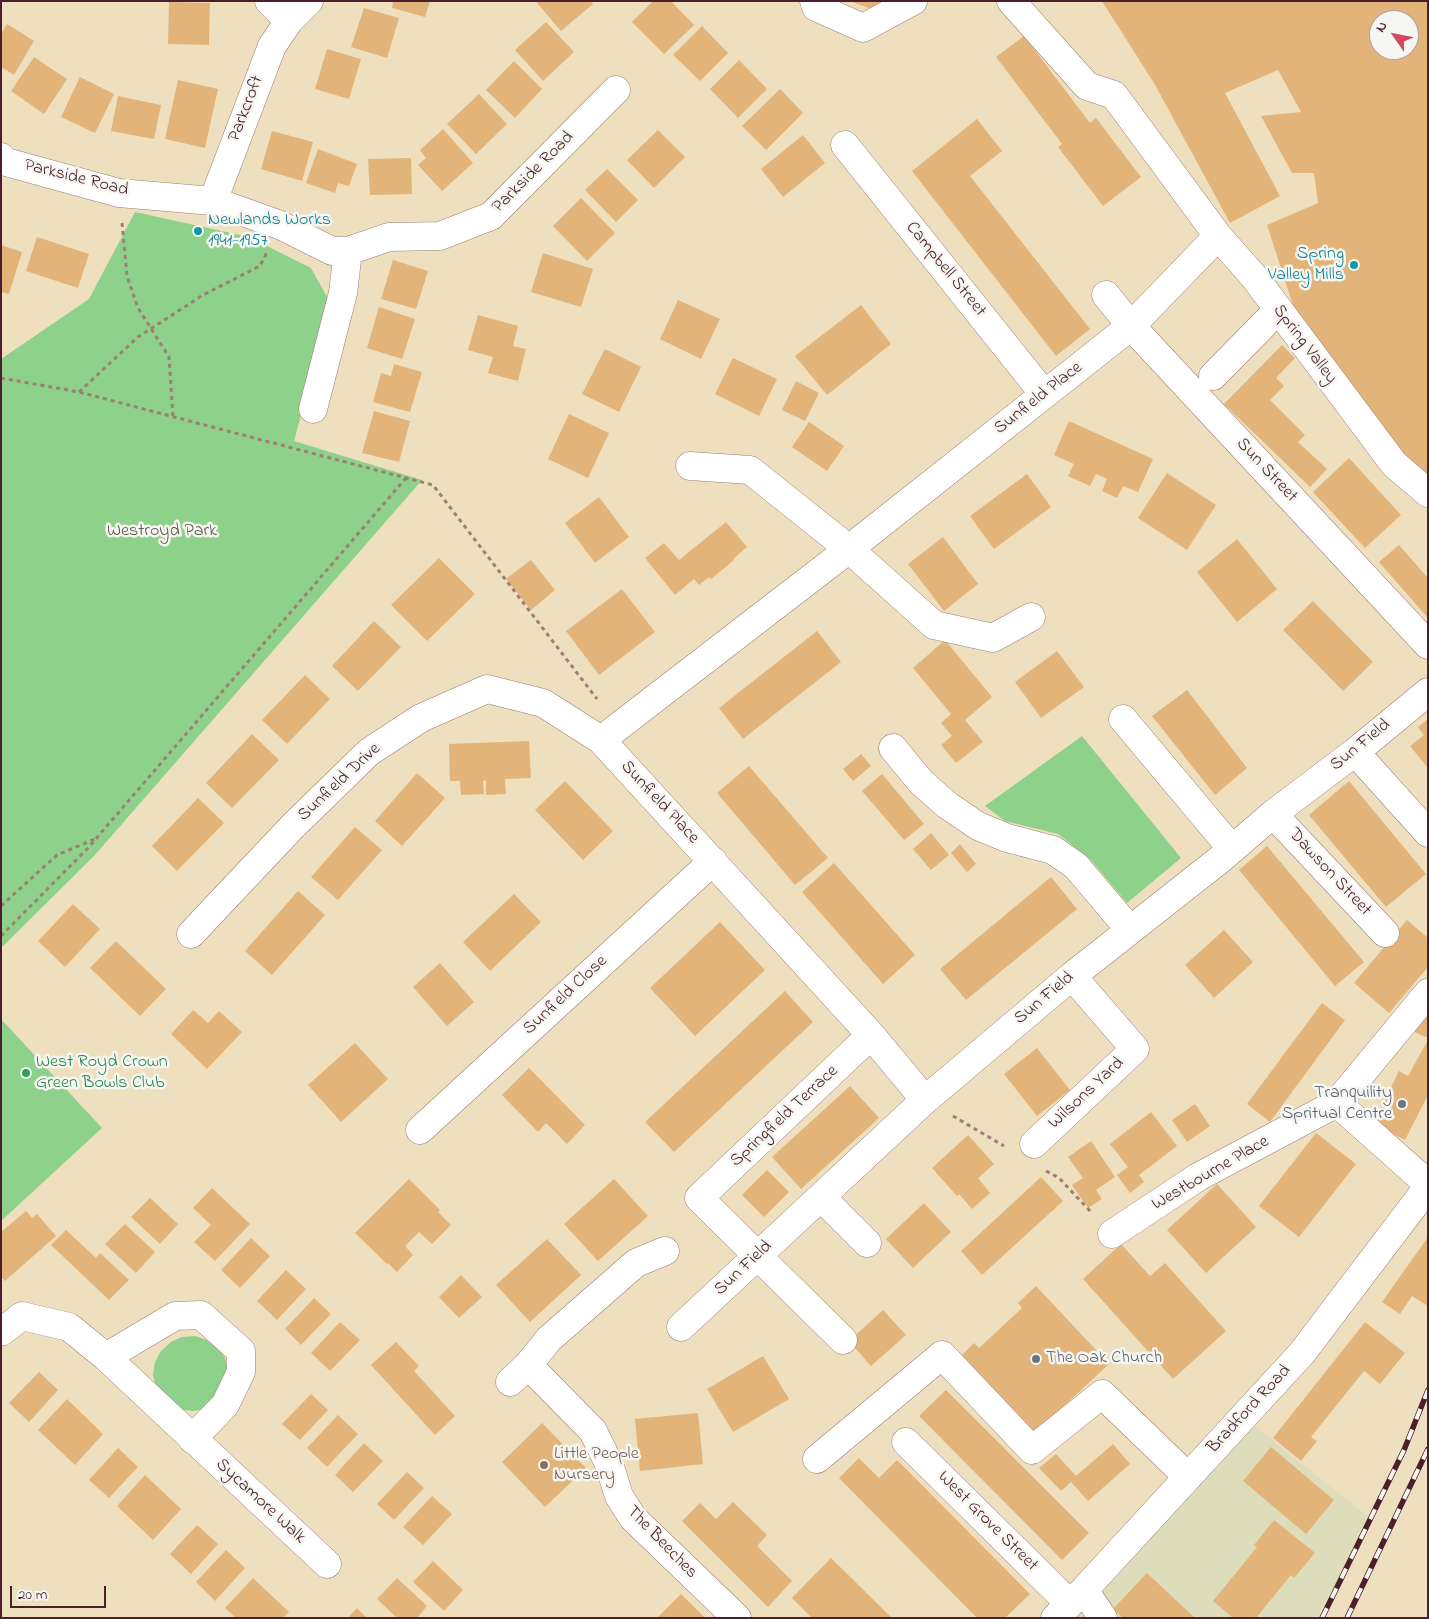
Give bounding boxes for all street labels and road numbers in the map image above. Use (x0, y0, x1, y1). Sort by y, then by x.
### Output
street label: Parkcroft (225, 73, 269, 145)
street label: Parkside Road (489, 128, 579, 218)
street label: Parkside Road (22, 156, 130, 202)
street label: Campbell Street (900, 218, 990, 322)
street label: Spring Valley (1267, 301, 1341, 389)
street label: Sunfield Place (991, 358, 1087, 440)
street label: Sun Street (1231, 434, 1301, 508)
street label: Sun Field (1327, 715, 1395, 777)
street label: Sunfield Drive (294, 739, 386, 827)
street label: Sunfield Place (615, 757, 703, 849)
street label: Dawson Street (1283, 825, 1375, 921)
street label: Sunfield Close (519, 951, 613, 1041)
street label: Sun Field (1011, 968, 1079, 1030)
street label: Wilsons Yard (1045, 1053, 1129, 1135)
street label: Springfield Terrace (727, 1061, 843, 1173)
street label: Westbourne Place (1149, 1132, 1273, 1216)
street label: Sun Field (711, 1237, 777, 1301)
street label: Bradford Road (1203, 1361, 1297, 1459)
street label: Sycamore Walk (210, 1455, 310, 1549)
street label: West Grove Street (932, 1467, 1042, 1577)
street label: The Beeches (621, 1502, 701, 1584)

